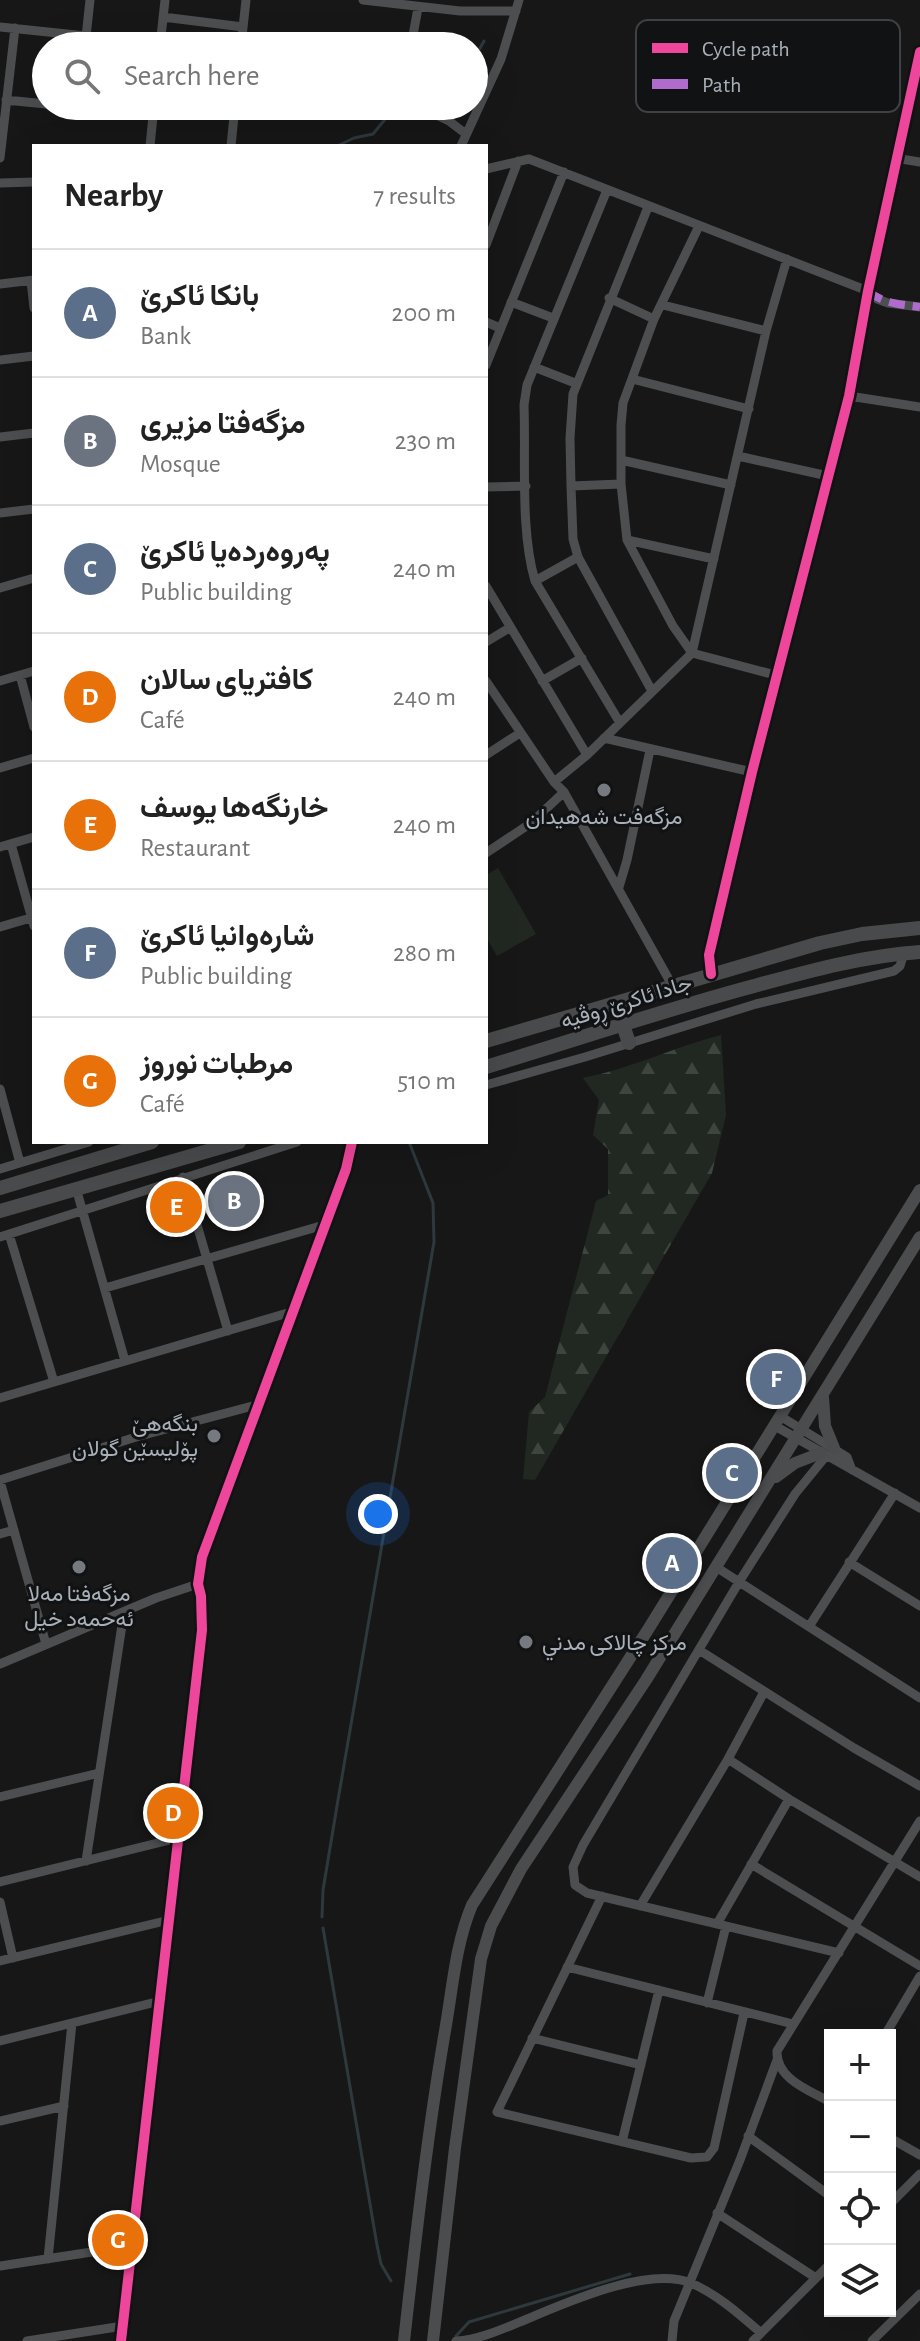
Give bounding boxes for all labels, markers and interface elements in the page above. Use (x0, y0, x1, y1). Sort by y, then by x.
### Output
legend (636, 20, 900, 112)
search box (32, 32, 488, 120)
text: Cycle path (702, 38, 790, 60)
icon: search (60, 54, 104, 98)
text: Search here (124, 61, 260, 91)
text: Path (702, 74, 742, 96)
text: Nearby (64, 179, 163, 213)
text: 7 results (373, 183, 456, 209)
text: بانکا ئاکرێ (140, 281, 259, 311)
text: A (82, 300, 98, 326)
text: 200 m (392, 300, 456, 326)
text: Bank (140, 323, 191, 349)
text: مزگەفتا مزیری (140, 409, 306, 439)
text: B (82, 428, 98, 454)
text: 230 m (395, 428, 456, 454)
text: Mosque (140, 451, 221, 477)
text: پەروەردەیا ئاكرێ (140, 537, 330, 567)
text: C (83, 556, 97, 582)
text: 240 m (393, 556, 456, 582)
text: Public building (140, 579, 292, 605)
text: کافتریای سالان (140, 665, 313, 695)
text: D (81, 684, 99, 710)
text: 240 m (393, 684, 456, 710)
text: Café (140, 707, 185, 733)
marker: مزگەفت شه‌هيدان (595, 781, 613, 799)
text: خارنگەها یوسف (140, 793, 328, 823)
place label: مزگەفت شه‌هيدان (525, 806, 683, 830)
text: E (83, 812, 97, 838)
text: 240 m (393, 812, 456, 838)
text: Restaurant (140, 835, 250, 861)
text: شارەوانیا ئاکرێ (140, 921, 314, 951)
text: F (84, 940, 96, 966)
text: 280 m (393, 940, 456, 966)
text: Public building (140, 963, 292, 989)
street label: جادا ئاکرێ ڕوڤیە (558, 972, 696, 1038)
text: مرطبات نوروز (140, 1049, 293, 1079)
text: G (82, 1068, 98, 1094)
text: 510 m (397, 1068, 456, 1094)
text: Café (140, 1091, 185, 1117)
pin: B (208, 1171, 260, 1231)
pin: E (150, 1177, 202, 1237)
pin: F (750, 1349, 802, 1409)
place label: بنگە‌ھێ پۆلیسێن گولان (72, 1413, 198, 1463)
marker: بنگە‌ھێ پۆلیسێن گولان (205, 1427, 223, 1445)
pin: C (706, 1443, 758, 1503)
your location (358, 1494, 398, 1534)
pin: A (646, 1533, 698, 1593)
marker: مزگەفتا مەلا ئەحمەد خیل (70, 1558, 88, 1576)
place label: مزگەفتا مەلا ئەحمەد خیل (24, 1583, 134, 1631)
place label: مركز چالاکى مدني (542, 1632, 687, 1661)
marker: مركز چالاکى مدني (517, 1633, 535, 1651)
pin: D (147, 1783, 199, 1843)
map controls (824, 2029, 896, 2317)
button: + (824, 2029, 896, 2101)
button: − (824, 2101, 896, 2173)
button: locate (824, 2173, 896, 2245)
pin: G (92, 2210, 144, 2270)
button: layers (824, 2245, 896, 2317)

